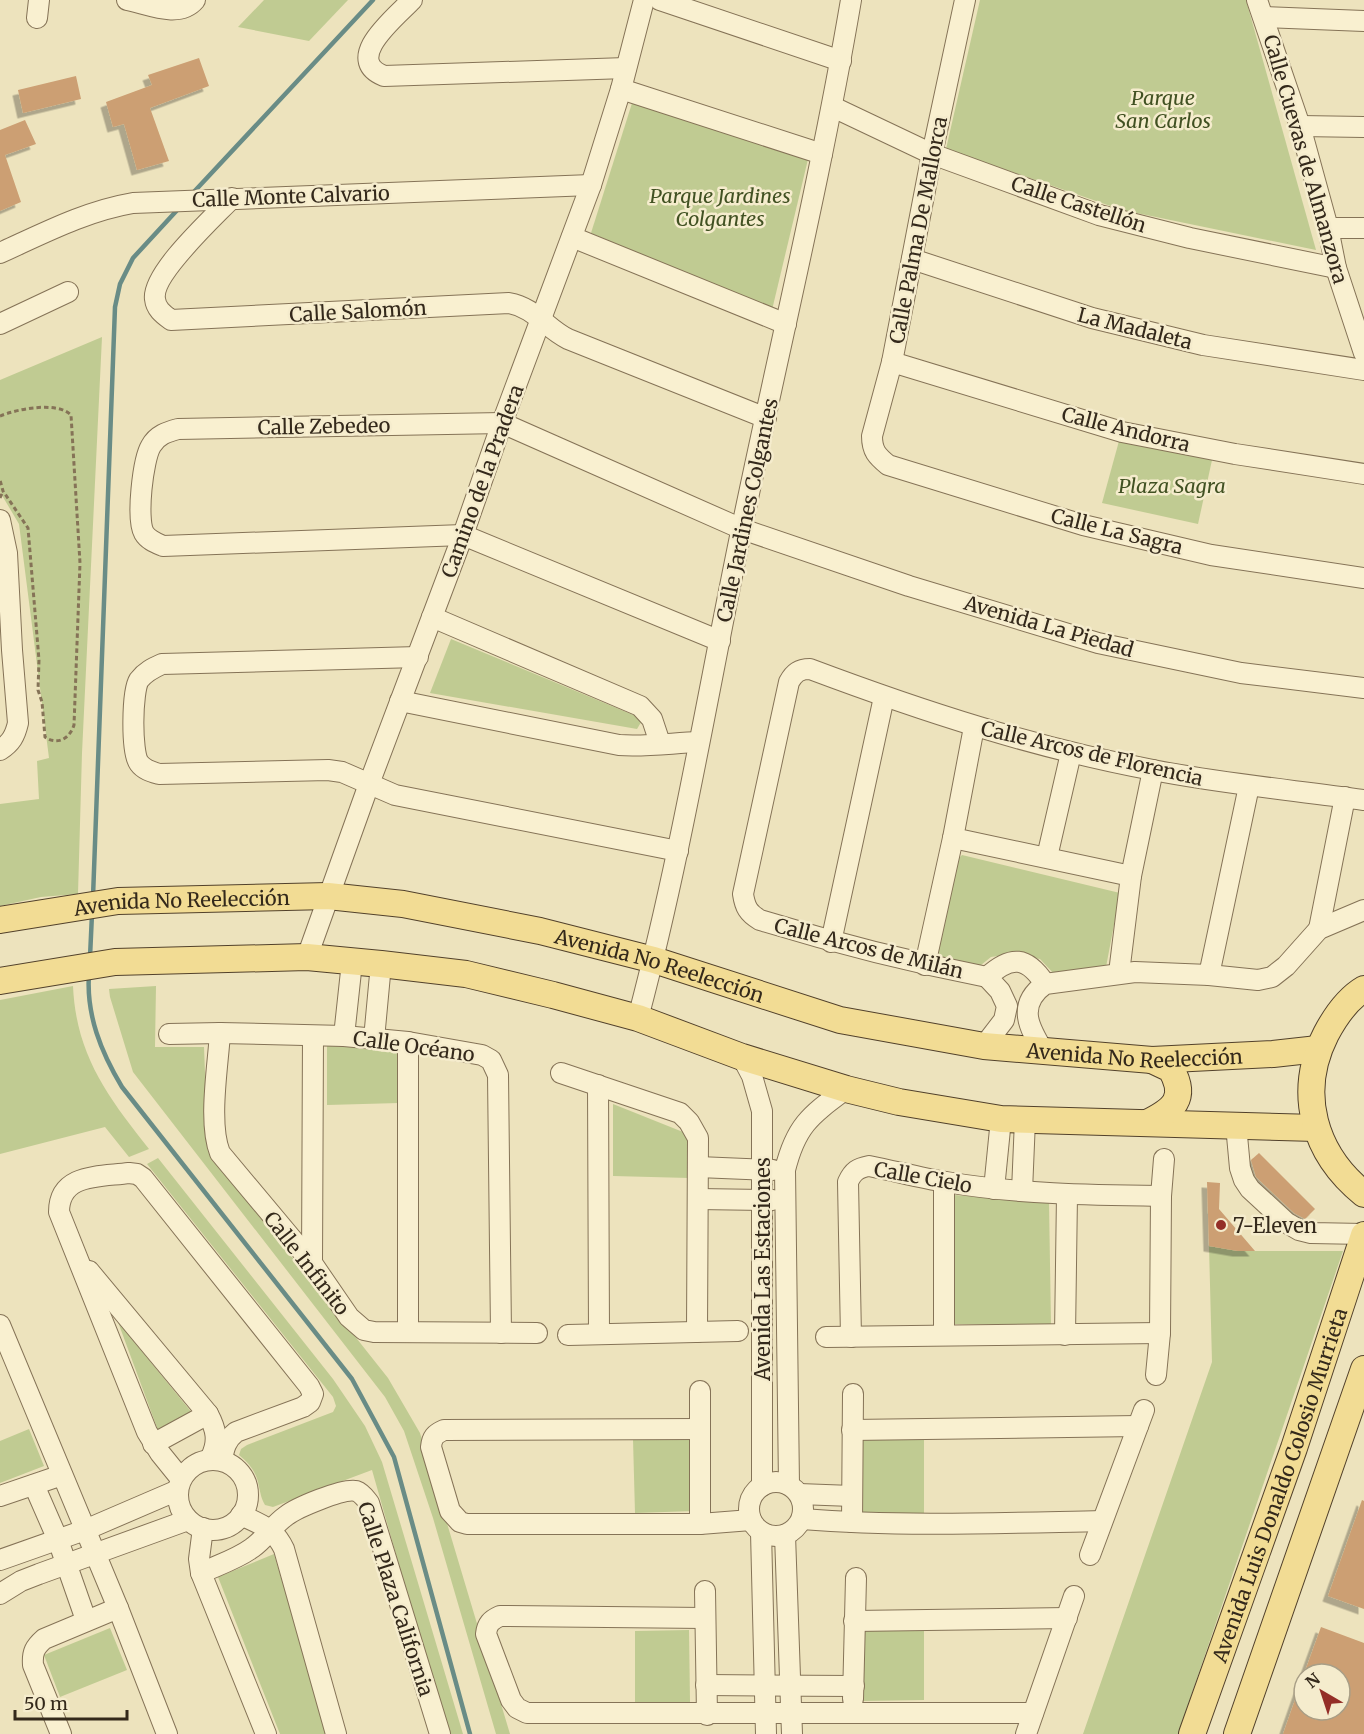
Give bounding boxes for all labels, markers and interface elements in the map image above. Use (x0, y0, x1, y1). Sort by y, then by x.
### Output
street label: Calle Cuevas de Almanzora (1258, 32, 1354, 287)
park label: Parque San Carlos (1115, 85, 1211, 133)
street label: Calle Palma De Mallorca (884, 114, 952, 346)
street label: Calle Castellón (1008, 170, 1150, 238)
street label: Calle Monte Calvario (192, 180, 390, 212)
park label: Parque Jardines Colgantes (649, 183, 791, 231)
street label: Calle Salomón (289, 295, 427, 327)
street label: La Madaleta (1075, 302, 1195, 354)
street label: Camino de la Pradera (435, 381, 529, 581)
street label: Calle Jardines Colgantes (711, 396, 783, 624)
street label: Calle Andorra (1059, 401, 1193, 457)
street label: Calle Zebedeo (257, 412, 391, 440)
park label: Plaza Sagra (1118, 473, 1226, 498)
street label: Calle La Sagra (1049, 503, 1186, 560)
street label: Avenida La Piedad (960, 590, 1137, 662)
street label: Calle Arcos de Florencia (979, 715, 1206, 791)
street label: Avenida No Reelección (71, 884, 290, 921)
street label: Calle Arcos de Milán (772, 912, 966, 984)
street label: Avenida No Reelección (551, 923, 767, 1007)
street label: Calle Océano (352, 1025, 477, 1067)
street label: Avenida No Reelección (1024, 1037, 1243, 1073)
street label: Calle Cielo (872, 1156, 974, 1198)
street label: Avenida Las Estaciones (750, 1157, 775, 1382)
street label: Calle Infinito (259, 1206, 355, 1320)
place label: 7-Eleven (1233, 1213, 1317, 1238)
marker: 7-Eleven (1214, 1218, 1228, 1232)
street label: Avenida Luis Donaldo Colosio Murrieta (1206, 1304, 1352, 1666)
street label: Calle Plaza California (353, 1499, 439, 1700)
north arrow (1292, 1662, 1352, 1722)
text: N (1301, 1668, 1324, 1692)
scale bar (15, 1683, 128, 1721)
text: 50 m (24, 1692, 68, 1715)

